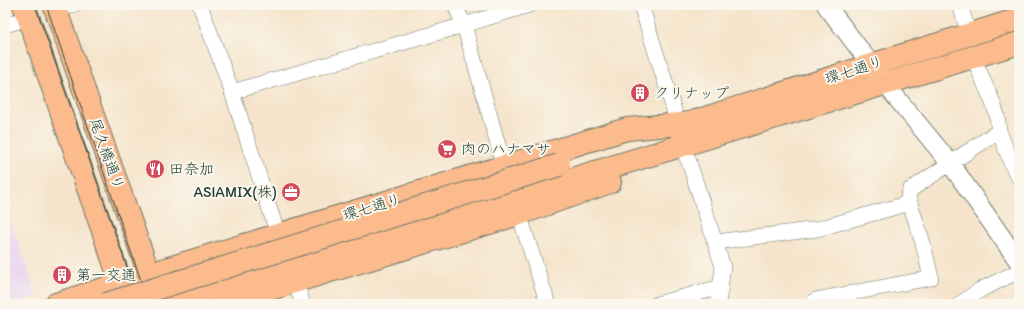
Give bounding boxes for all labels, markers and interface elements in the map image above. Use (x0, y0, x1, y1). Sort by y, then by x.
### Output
street label: 環七通り (823, 52, 885, 88)
building icon: クリナップ (629, 82, 651, 104)
place label: クリナップ (654, 84, 729, 102)
street label: 尾久橋通り (86, 116, 128, 192)
supermarket icon: 肉のハナマサ (436, 138, 458, 160)
place label: 肉のハナマサ (461, 140, 551, 158)
restaurant icon: 田奈加 (144, 158, 166, 180)
place label: 田奈加 (169, 160, 214, 178)
office icon: ASIAMIX(株) (280, 181, 302, 203)
place label: ASIAMIX(株) (193, 183, 277, 201)
street label: 環七通り (341, 190, 403, 224)
building icon: 第一交通 (51, 264, 73, 286)
place label: 第一交通 (76, 266, 136, 284)

